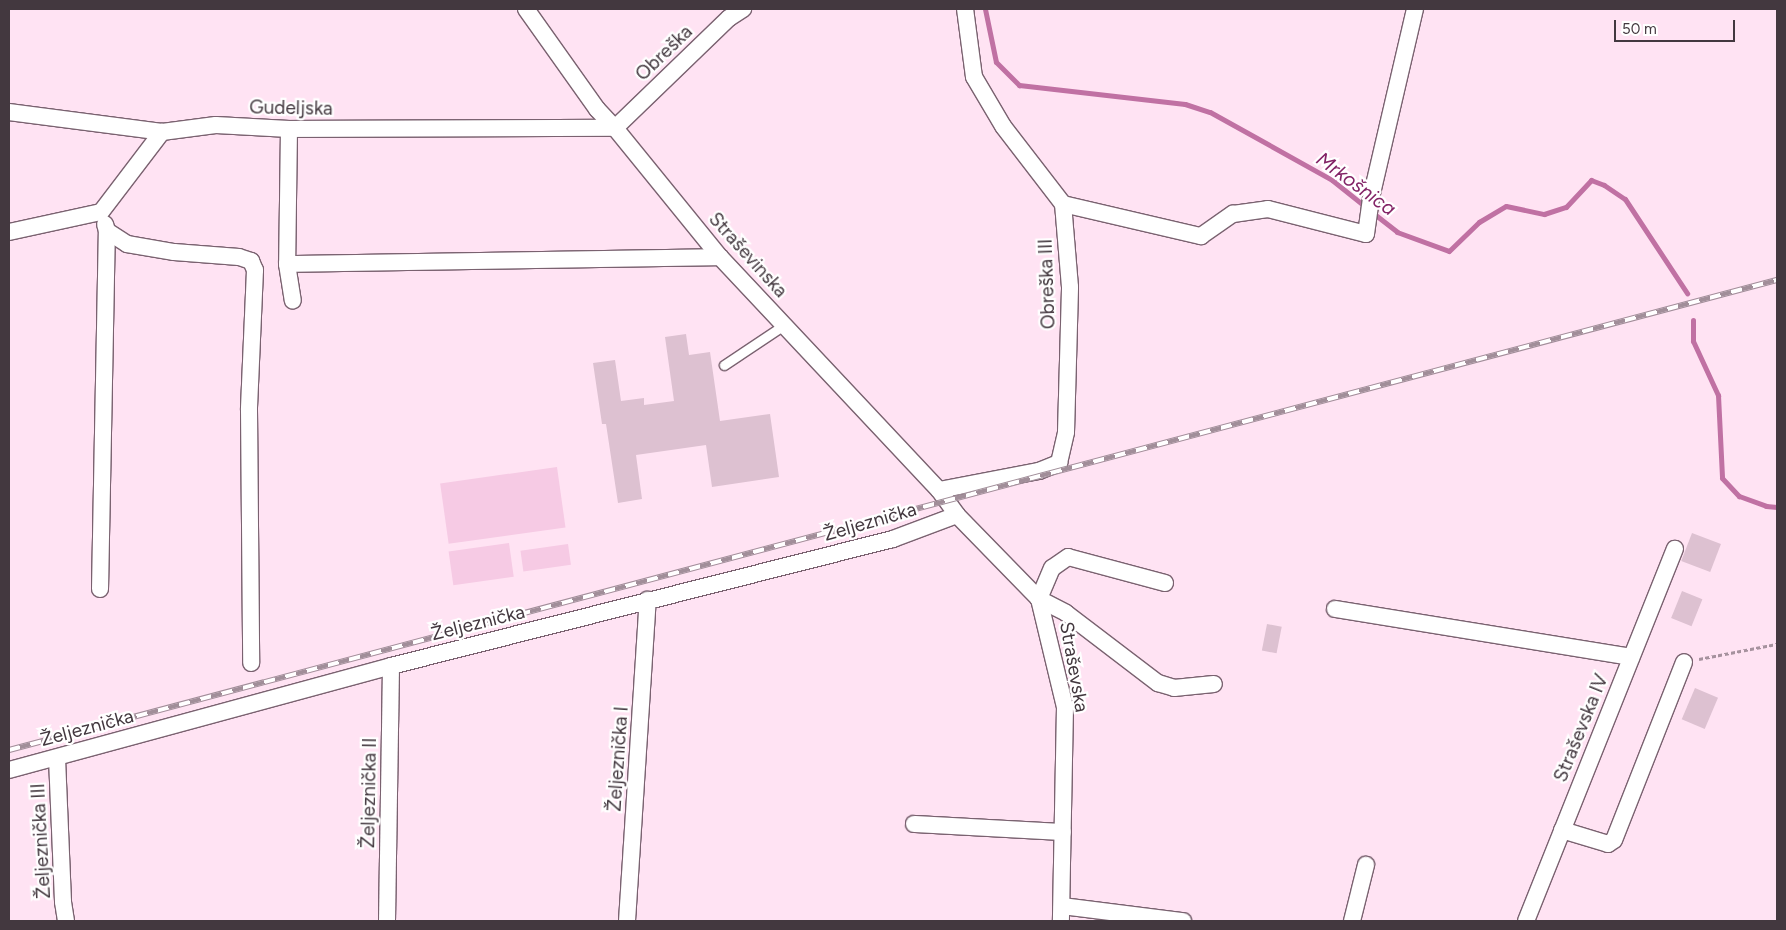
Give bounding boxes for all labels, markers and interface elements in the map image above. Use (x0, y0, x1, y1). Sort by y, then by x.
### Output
scale bar (1616, 10, 1737, 42)
street label: Obreška (631, 20, 697, 86)
text: 50 m (1622, 20, 1657, 38)
street label: Gudeljska (249, 96, 333, 120)
water label: Mrkošnica (1311, 147, 1401, 221)
street label: Straševinska (704, 208, 792, 302)
street label: Obreška III (1034, 238, 1060, 330)
street label: Željeznička (821, 498, 919, 546)
street label: Željeznička (429, 600, 527, 646)
street label: Straševska (1055, 620, 1093, 714)
street label: Straševska IV (1549, 671, 1613, 785)
street label: Željeznička (38, 705, 136, 751)
street label: Željeznička I (603, 706, 633, 812)
street label: Željeznička II (357, 738, 381, 848)
street label: Željeznička III (27, 783, 55, 899)

